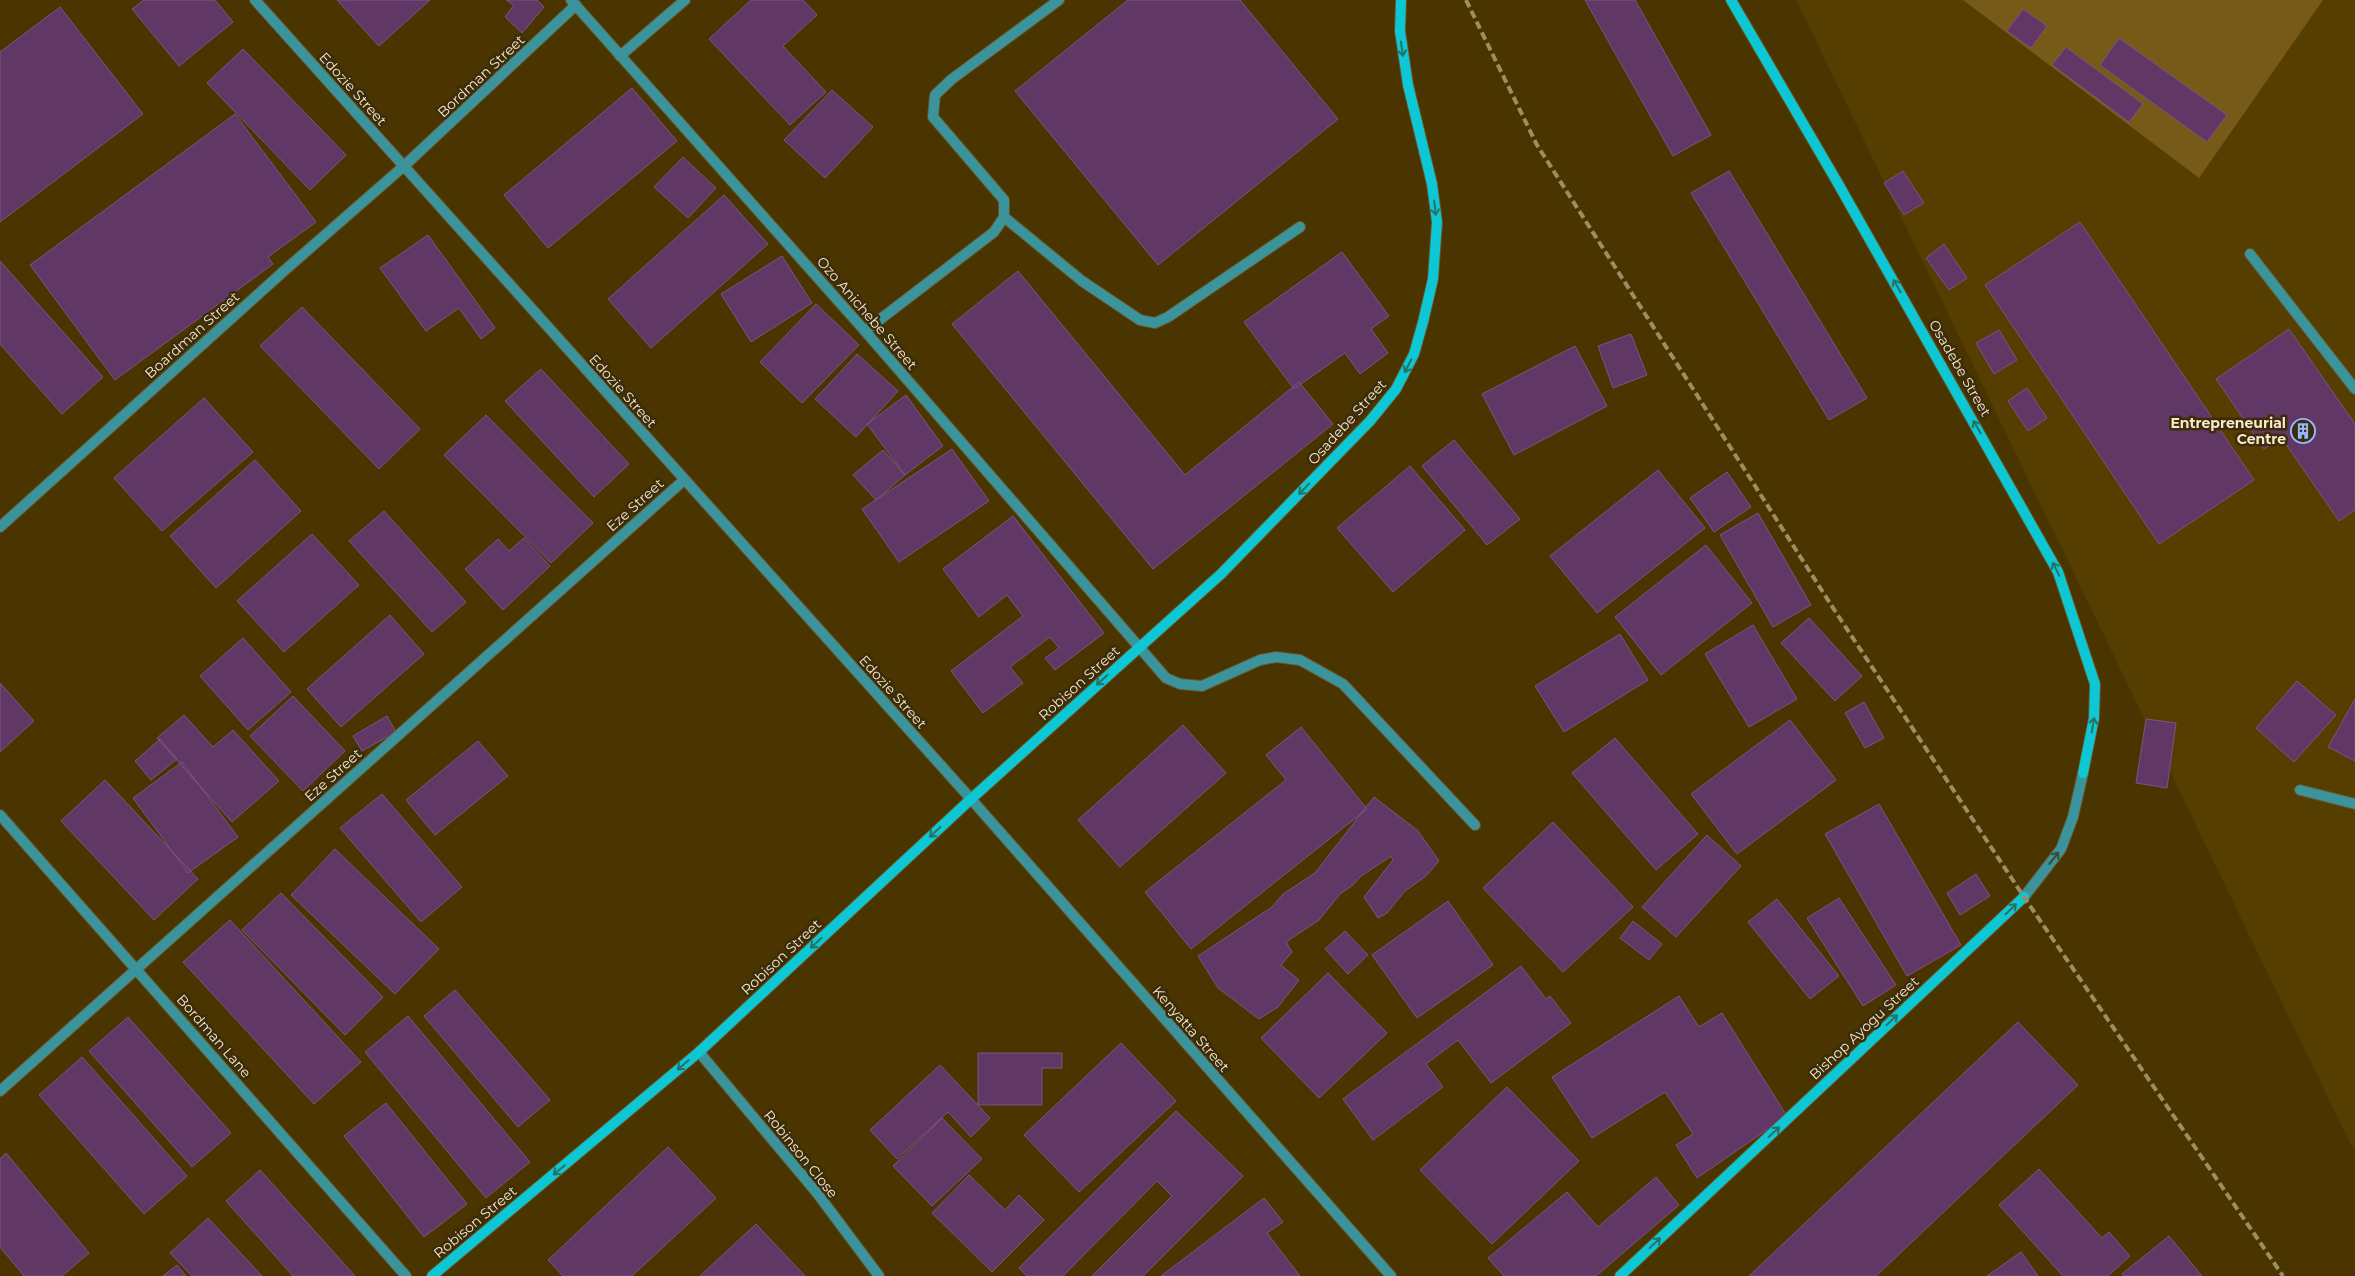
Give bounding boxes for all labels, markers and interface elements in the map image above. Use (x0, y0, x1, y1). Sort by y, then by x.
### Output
street label: Bordman Street (434, 31, 529, 121)
one-way arrow (1398, 40, 1408, 56)
street label: Edozie Street (315, 49, 391, 130)
one-way arrow (1430, 199, 1440, 215)
street label: Ozo Anichebe Street (813, 253, 921, 374)
one-way arrow (1892, 279, 1901, 294)
street label: Boardman Street (141, 288, 243, 382)
street label: Osadebe Street (1925, 316, 1995, 420)
street label: Edozie Street (585, 351, 661, 432)
one-way arrow (1403, 358, 1412, 373)
street label: Osadebe Street (1304, 375, 1390, 468)
place label: Entrepreneurial Centre (2170, 414, 2286, 448)
building icon: Entrepreneurial Centre (2290, 418, 2316, 444)
one-way arrow (1972, 420, 1982, 435)
street label: Eze Street (603, 474, 668, 535)
one-way arrow (1298, 483, 1310, 496)
one-way arrow (2051, 562, 2061, 577)
street label: Robison Street (1035, 642, 1124, 724)
street label: Edozie Street (855, 652, 931, 733)
one-way arrow (1095, 674, 1108, 686)
one-way arrow (2088, 717, 2098, 733)
street label: Eze Street (301, 744, 366, 805)
one-way arrow (928, 826, 941, 838)
one-way arrow (2049, 852, 2060, 865)
one-way arrow (2004, 903, 2017, 915)
street label: Robison Street (737, 915, 825, 999)
one-way arrow (809, 937, 822, 949)
street label: Bishop Ayogu Street (1805, 972, 1923, 1083)
street label: Kenyatta Street (1149, 982, 1233, 1076)
street label: Bordman Lane (173, 990, 255, 1082)
one-way arrow (1886, 1014, 1899, 1026)
one-way arrow (677, 1059, 690, 1071)
street label: Robinson Close (760, 1106, 842, 1202)
one-way arrow (1767, 1126, 1780, 1138)
one-way arrow (553, 1164, 566, 1175)
street label: Robison Street (430, 1182, 521, 1262)
one-way arrow (1649, 1237, 1661, 1249)

